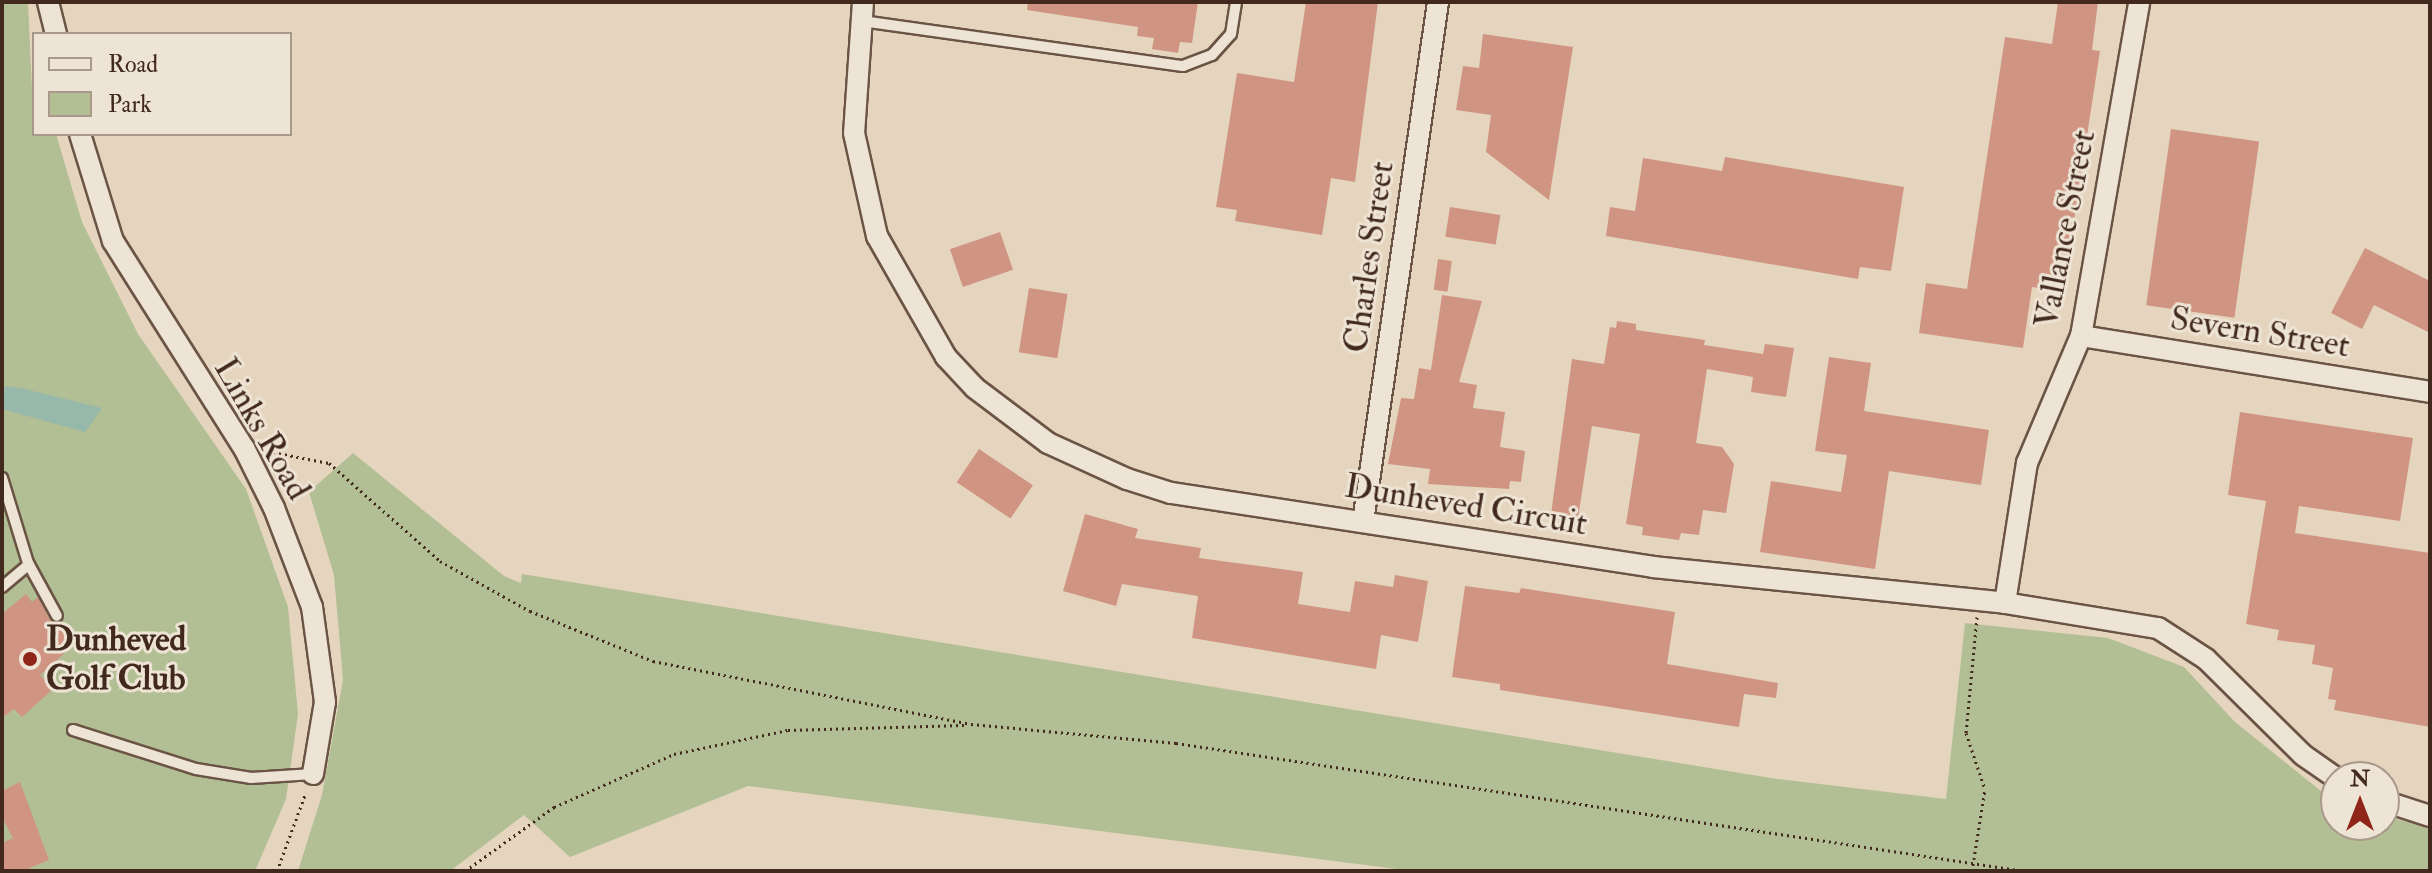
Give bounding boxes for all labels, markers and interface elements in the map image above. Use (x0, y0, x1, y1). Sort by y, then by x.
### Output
legend (32, 32, 292, 136)
text: Road (108, 49, 158, 80)
text: Park (108, 89, 152, 120)
street label: Vallance Street (2026, 126, 2104, 332)
street label: Charles Street (1335, 159, 1403, 355)
street label: Severn Street (2167, 298, 2353, 366)
street label: Links Road (205, 351, 319, 507)
street label: Dunheved Circuit (1342, 466, 1590, 544)
place label: Dunheved Golf Club (46, 619, 186, 698)
marker: Dunheved Golf Club (21, 650, 39, 668)
north arrow (2320, 761, 2400, 841)
text: N (2350, 765, 2370, 793)

